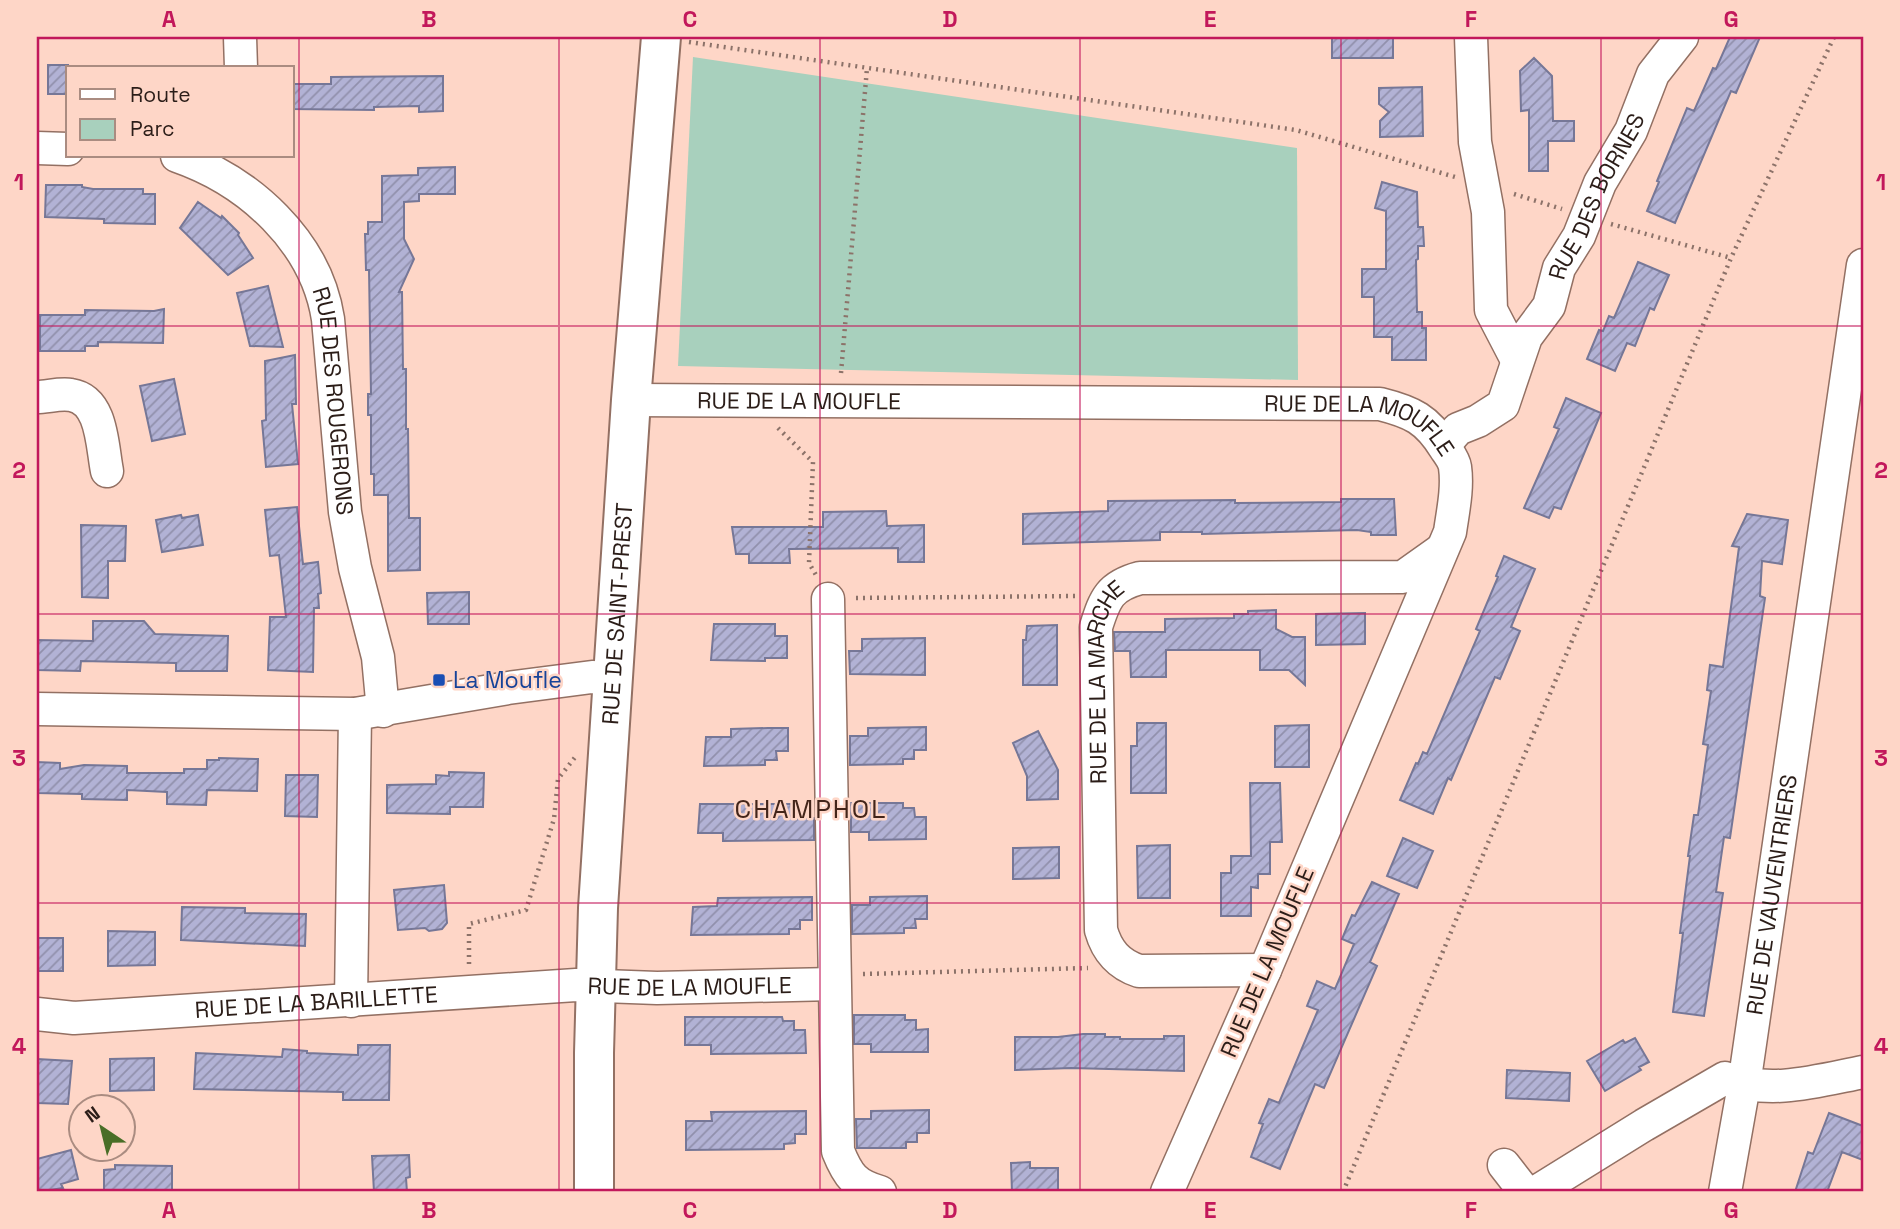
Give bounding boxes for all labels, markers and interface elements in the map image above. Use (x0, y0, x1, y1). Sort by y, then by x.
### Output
text: A (162, 4, 177, 34)
text: B (421, 4, 437, 34)
text: C (683, 4, 697, 34)
text: D (942, 4, 958, 34)
text: E (1204, 4, 1216, 34)
text: F (1465, 4, 1477, 34)
text: G (1723, 4, 1739, 34)
legend (66, 66, 294, 158)
text: Route (130, 81, 191, 108)
street label: RUE DES BORNES (1542, 109, 1651, 283)
text: Parc (130, 115, 175, 142)
text: 1 (14, 167, 24, 197)
text: 1 (1876, 167, 1886, 197)
street label: RUE DES ROUGERONS (306, 283, 360, 516)
street label: RUE DE LA MOUFLE (697, 385, 901, 416)
street label: RUE DE LA MOUFLE (1264, 388, 1461, 462)
text: 2 (12, 455, 26, 485)
text: 2 (1874, 455, 1888, 485)
street label: RUE DE SAINT-PREST (595, 502, 639, 726)
street label: RUE DE LA MARCHE (1080, 573, 1130, 784)
place label: La Moufle (453, 665, 562, 695)
marker: La Moufle (431, 672, 447, 688)
text: 3 (12, 743, 26, 773)
text: 3 (1874, 743, 1888, 773)
street label: RUE DE VAUVENTRIERS (1739, 772, 1804, 1017)
district label: CHAMPHOL (735, 792, 887, 826)
street label: RUE DE LA MOUFLE (1213, 862, 1321, 1062)
street label: RUE DE LA MOUFLE (587, 970, 792, 1003)
street label: RUE DE LA BARILLETTE (194, 979, 439, 1025)
text: 4 (12, 1031, 27, 1061)
text: 4 (1874, 1031, 1889, 1061)
north arrow (66, 1092, 136, 1162)
text: N (80, 1101, 105, 1128)
text: A (162, 1195, 177, 1225)
text: B (421, 1195, 437, 1225)
text: C (683, 1195, 697, 1225)
text: D (942, 1195, 958, 1225)
text: E (1204, 1195, 1216, 1225)
text: F (1465, 1195, 1477, 1225)
text: G (1723, 1195, 1739, 1225)

